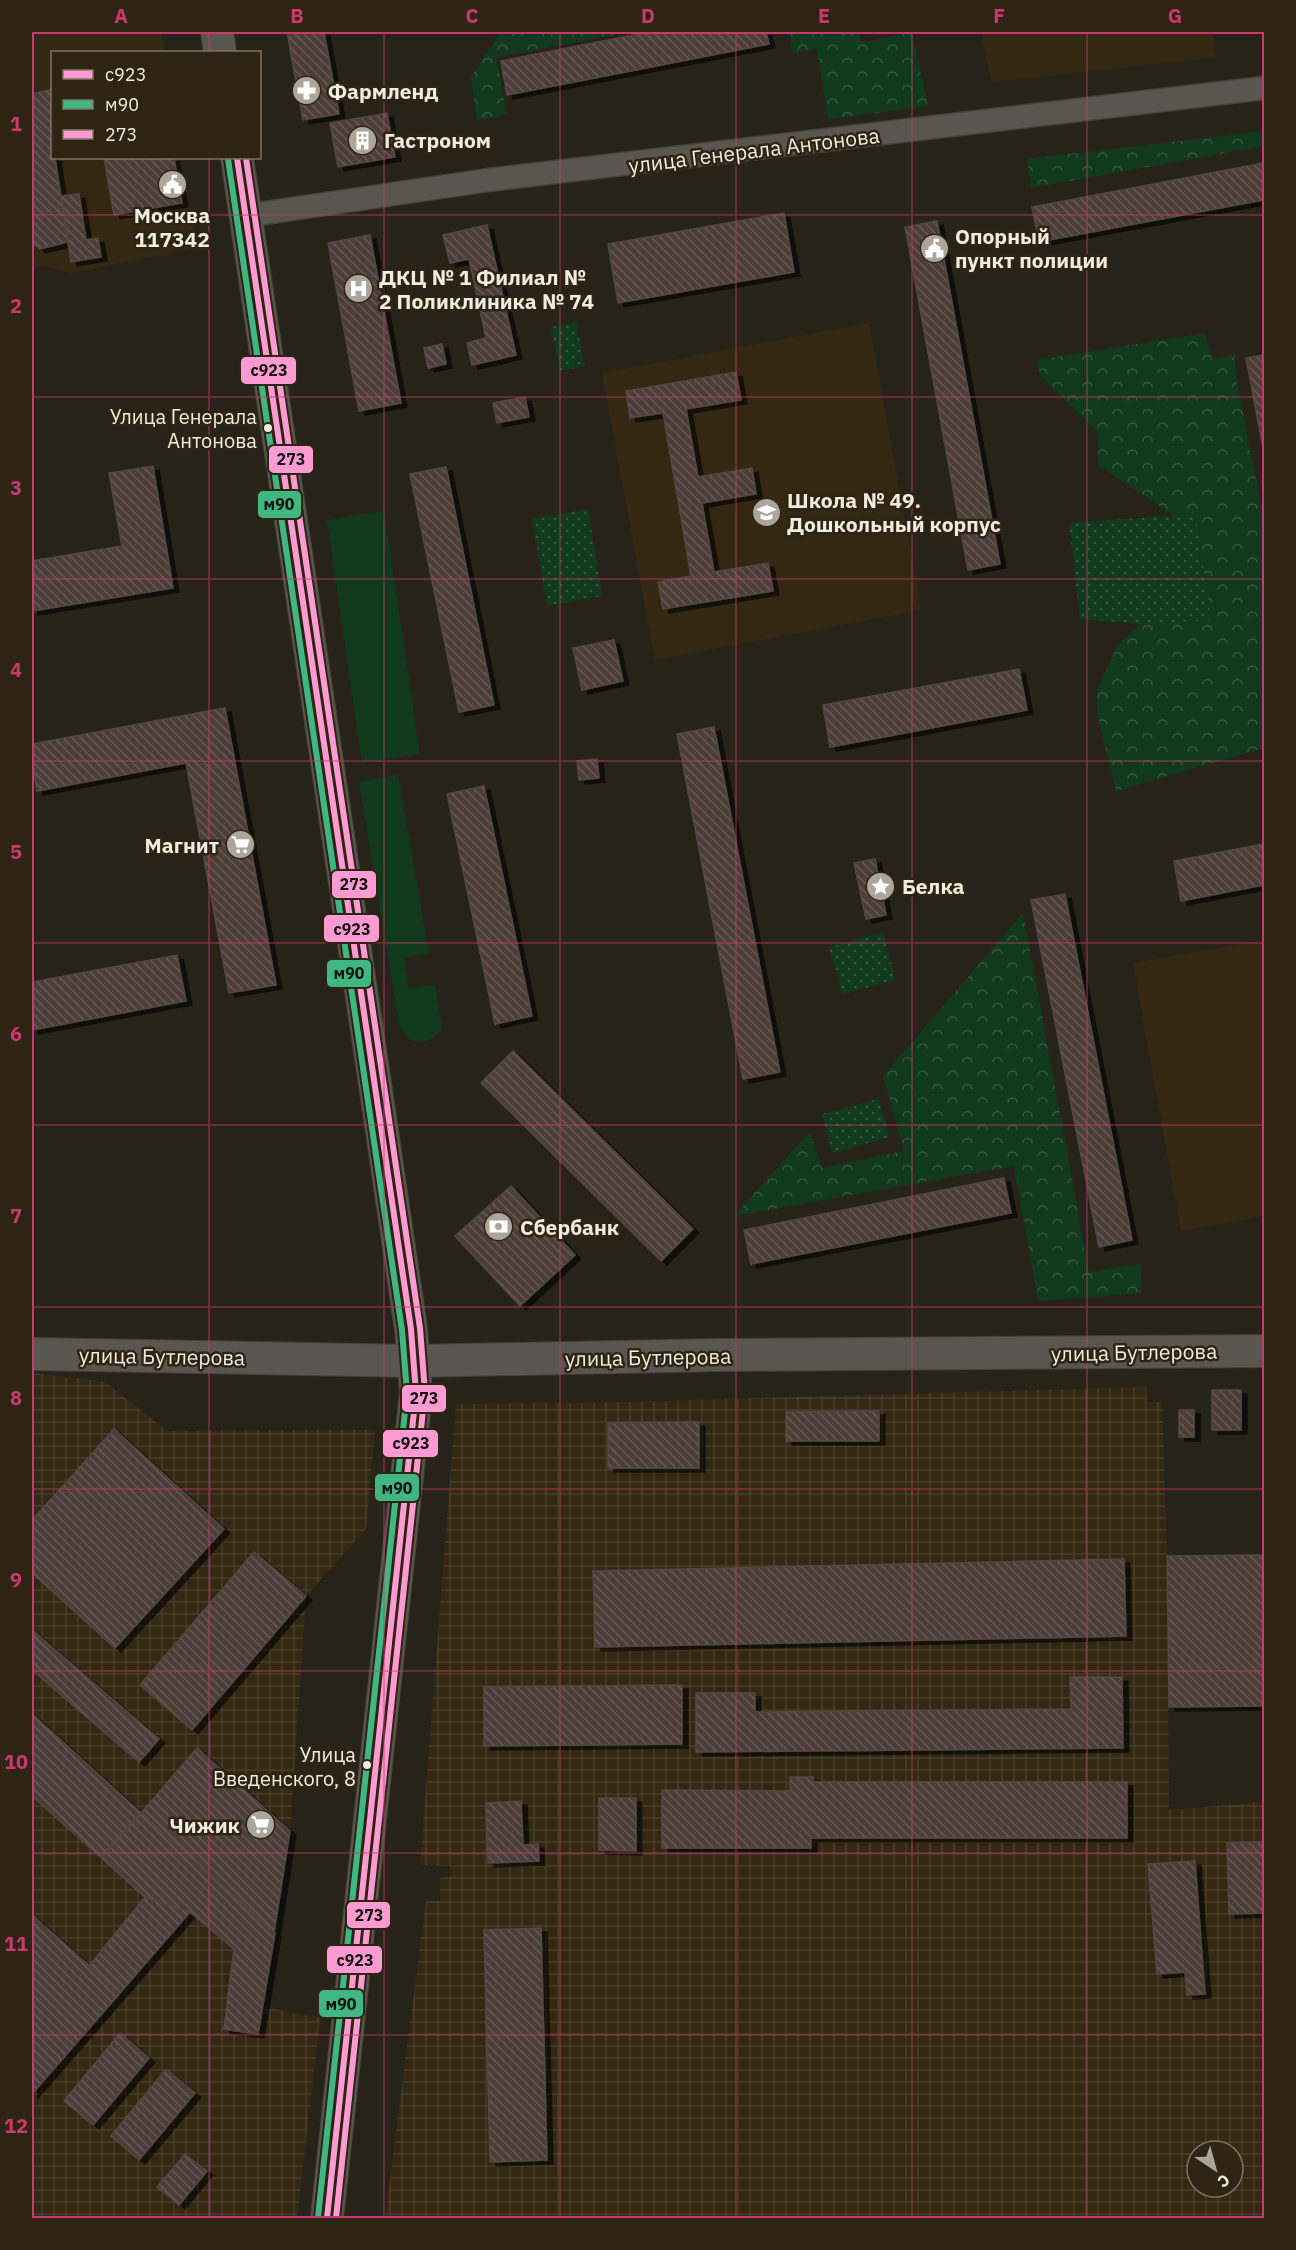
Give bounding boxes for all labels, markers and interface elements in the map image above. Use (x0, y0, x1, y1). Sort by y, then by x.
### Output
text: A (114, 2, 128, 29)
text: B (290, 2, 304, 29)
text: C (465, 2, 479, 29)
text: D (641, 2, 655, 29)
text: E (818, 2, 830, 29)
text: F (993, 2, 1005, 29)
text: G (1168, 2, 1182, 29)
legend (51, 51, 261, 159)
text: с923 (105, 63, 146, 86)
pharmacy icon: Фармленд (291, 75, 323, 107)
place label: Фармленд (328, 77, 438, 105)
text: м90 (105, 93, 139, 116)
text: 1 (10, 110, 22, 137)
street label: улица Генерала Антонова (627, 121, 881, 179)
text: 273 (105, 123, 137, 146)
building icon: Гастроном (347, 124, 379, 156)
place label: Гастроном (384, 126, 491, 154)
public building icon: Москва 117342 (156, 168, 188, 200)
place label: Москва 117342 (134, 201, 210, 253)
place label: Опорный пункт полиции (955, 222, 1108, 274)
public building icon: Опорный пункт полиции (918, 232, 950, 264)
place label: ДКЦ № 1 Филиал № 2 Поликлиника № 74 (379, 263, 594, 315)
hospital icon: ДКЦ № 1 Филиал № 2 Поликлиника № 74 (342, 273, 374, 305)
text: 2 (10, 292, 22, 319)
line badge: с923 (240, 356, 297, 385)
text: с923 (250, 360, 288, 380)
place label: Улица Генерала Антонова (110, 403, 257, 454)
marker: Улица Генерала Антонова (262, 422, 274, 434)
line badge: 273 (268, 445, 314, 474)
text: 273 (277, 449, 305, 469)
text: 3 (10, 474, 22, 501)
place label: Школа № 49. Дошкольный корпус (787, 486, 1001, 538)
line badge: м90 (257, 490, 302, 519)
text: м90 (264, 494, 295, 514)
school or university icon: Школа № 49. Дошкольный корпус (750, 496, 782, 528)
text: 4 (10, 656, 22, 683)
supermarket icon: Магнит (224, 829, 256, 861)
place label: Магнит (144, 831, 219, 859)
text: 5 (10, 838, 22, 865)
line badge: 273 (331, 870, 377, 899)
place icon: Белка (865, 870, 897, 902)
place label: Белка (902, 872, 965, 900)
text: 273 (340, 874, 368, 894)
line badge: с923 (323, 914, 380, 943)
text: с923 (333, 919, 371, 939)
line badge: м90 (326, 959, 372, 988)
text: м90 (334, 963, 365, 983)
text: 6 (10, 1020, 22, 1047)
text: 7 (10, 1202, 22, 1229)
bank icon: Сбербанк (483, 1211, 515, 1243)
place label: Сбербанк (520, 1213, 619, 1241)
street label: улица Бутлерова (1051, 1337, 1217, 1367)
street label: улица Бутлерова (79, 1341, 245, 1371)
street label: улица Бутлерова (565, 1342, 731, 1372)
text: 8 (10, 1384, 22, 1411)
line badge: 273 (401, 1384, 447, 1413)
text: 273 (410, 1388, 438, 1408)
line badge: с923 (382, 1429, 439, 1458)
text: с923 (392, 1433, 430, 1453)
line badge: м90 (374, 1473, 420, 1502)
text: м90 (382, 1478, 413, 1498)
text: 9 (10, 1566, 22, 1593)
place label: Улица Введенского, 8 (213, 1741, 356, 1792)
text: 10 (4, 1748, 28, 1775)
marker: Улица Введенского, 8 (361, 1759, 373, 1771)
supermarket icon: Чижик (245, 1809, 277, 1841)
place label: Чижик (169, 1811, 240, 1839)
line badge: 273 (346, 1901, 391, 1929)
text: 273 (355, 1905, 383, 1925)
text: 11 (4, 1930, 28, 1957)
line badge: с923 (326, 1945, 383, 1974)
text: с923 (336, 1950, 374, 1970)
line badge: м90 (318, 1989, 364, 2018)
text: м90 (326, 1994, 357, 2014)
text: 12 (4, 2112, 28, 2139)
north arrow (1185, 2139, 1245, 2199)
text: С (1214, 2170, 1234, 2192)

